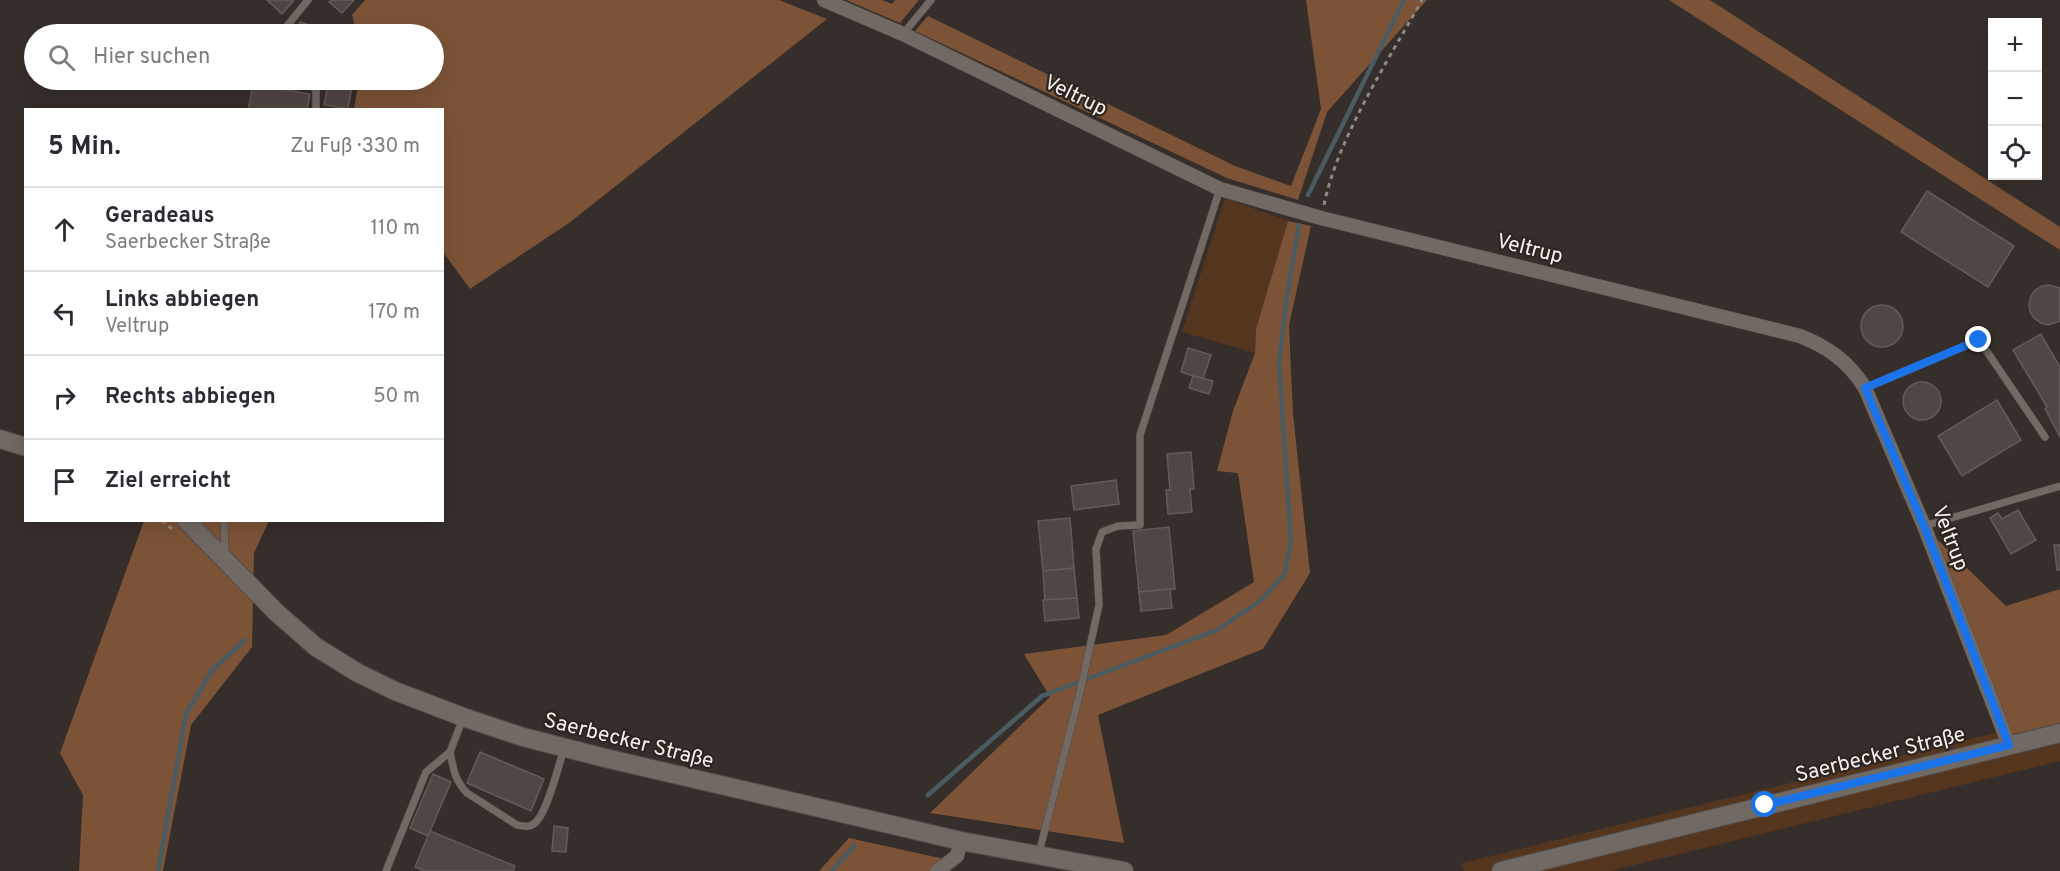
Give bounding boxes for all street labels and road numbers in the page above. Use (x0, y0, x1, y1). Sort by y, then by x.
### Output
street label: Veltrup (1039, 69, 1112, 123)
street label: Veltrup (1494, 228, 1566, 271)
street label: Veltrup (1925, 502, 1974, 575)
street label: Saerbecker Straße (541, 707, 716, 776)
street label: Saerbecker Straße (1793, 721, 1968, 790)

